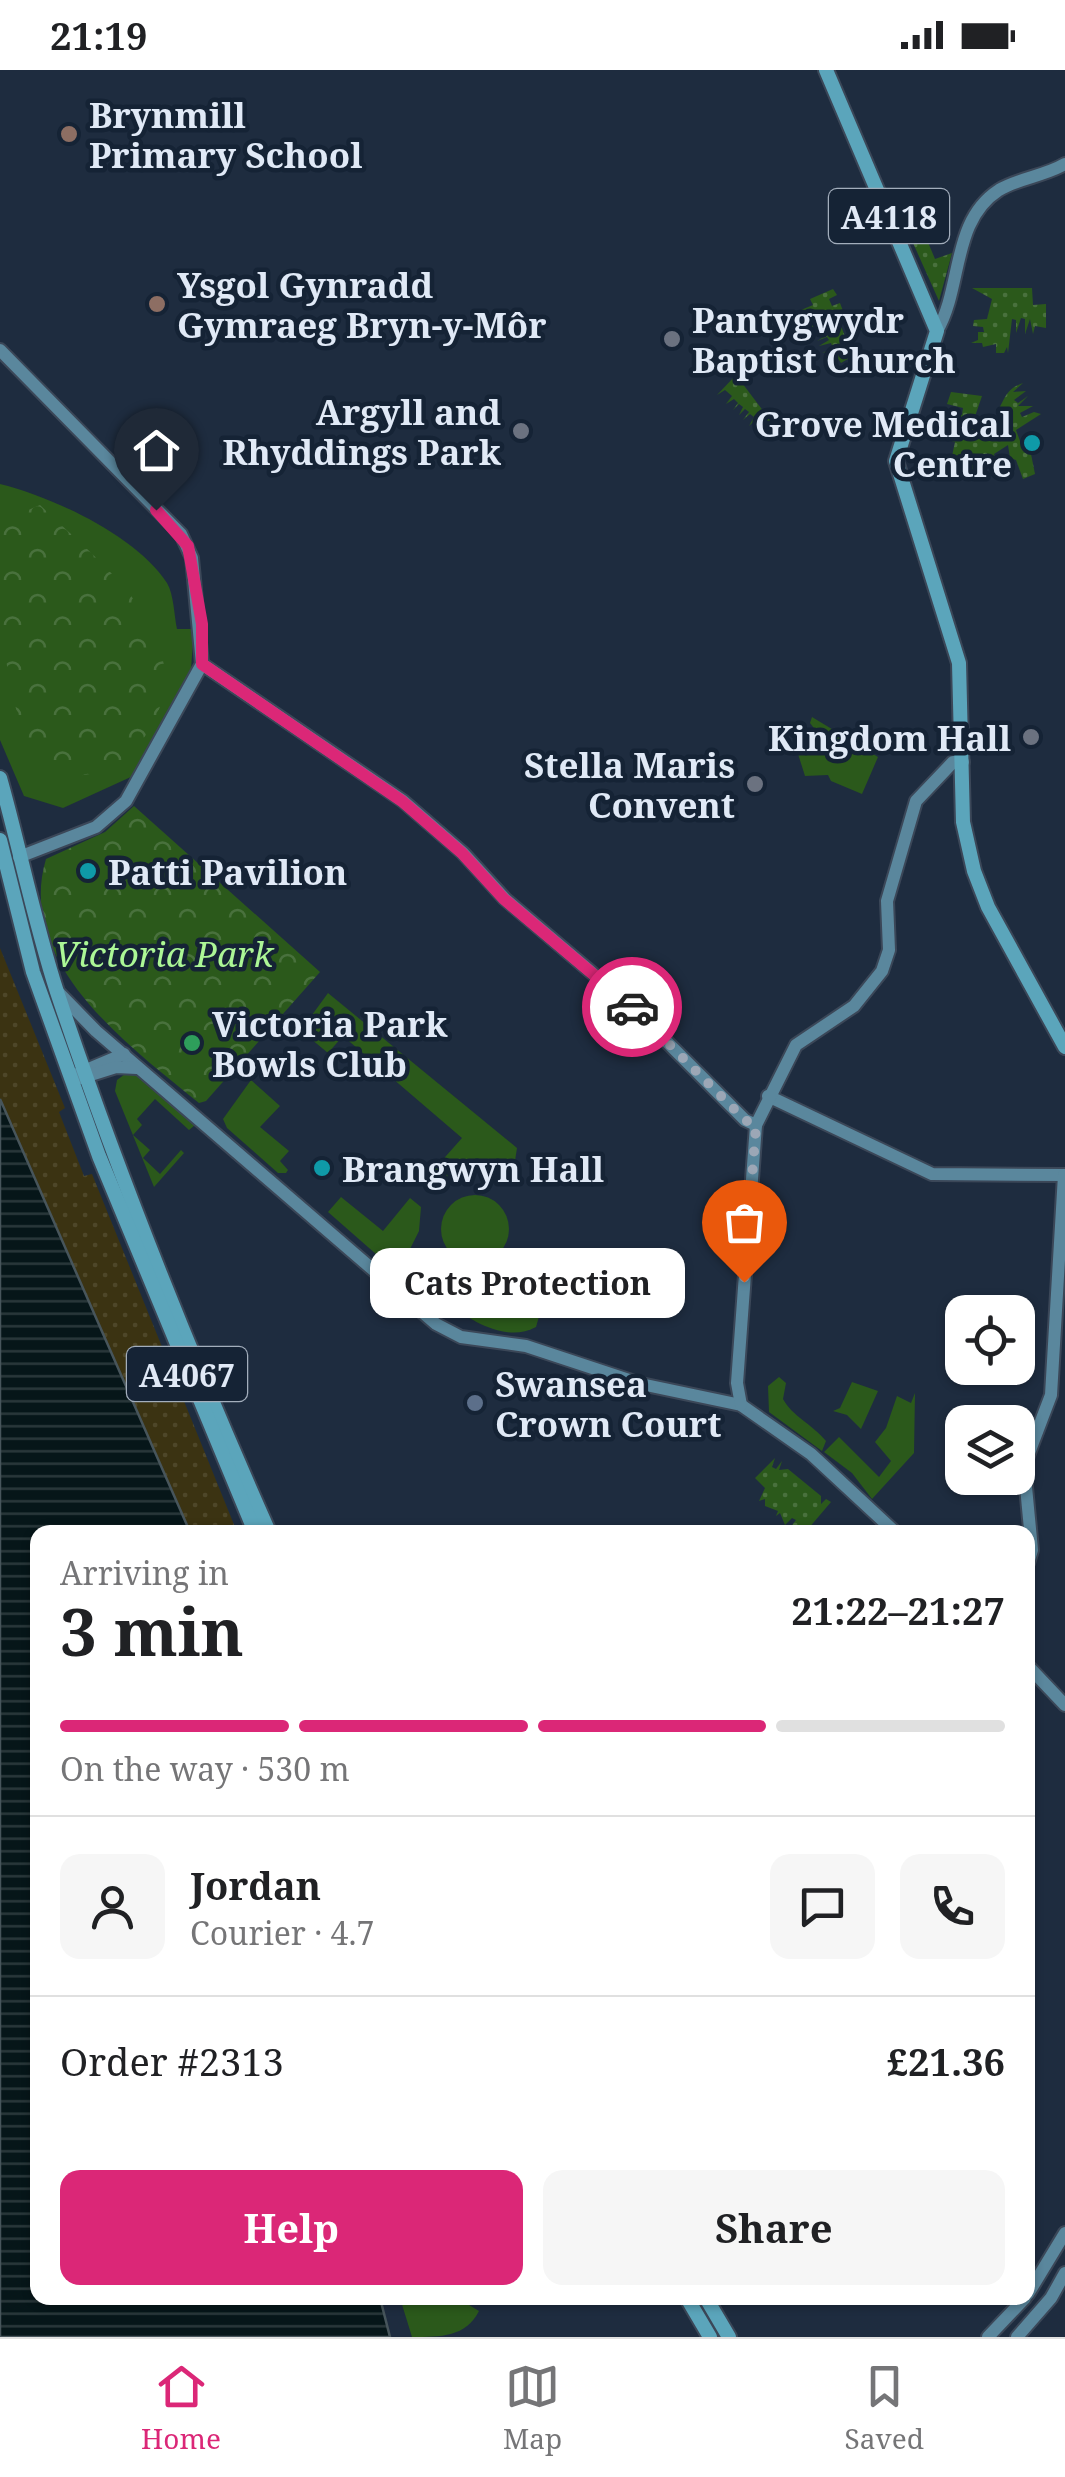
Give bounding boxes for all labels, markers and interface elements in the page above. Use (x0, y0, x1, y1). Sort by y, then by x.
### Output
text: 21:19 (50, 9, 147, 61)
place label: Brynmill Primary School (89, 91, 363, 178)
marker: Brynmill Primary School (58, 123, 80, 145)
road number: A4118 (829, 189, 949, 243)
place label: Ysgol Gynradd Gymraeg Bryn-y-Môr (177, 261, 547, 348)
marker: Ysgol Gynradd Gymraeg Bryn-y-Môr (146, 293, 168, 315)
place label: Pantygwydr Baptist Church (692, 296, 956, 383)
marker: Pantygwydr Baptist Church (661, 328, 683, 350)
place label: Argyll and Rhyddings Park (223, 388, 502, 475)
place label: Grove Medical Centre (755, 400, 1012, 487)
pin (114, 408, 199, 511)
marker: Argyll and Rhyddings Park (510, 420, 532, 442)
icon: home (129, 423, 184, 478)
marker: Grove Medical Centre (1021, 432, 1043, 454)
place label: Kingdom Hall (768, 714, 1011, 761)
marker: Kingdom Hall (1020, 726, 1042, 748)
place label: Stella Maris Convent (524, 741, 735, 828)
marker: Stella Maris Convent (744, 773, 766, 795)
place label: Patti Pavilion (108, 848, 347, 895)
marker: Patti Pavilion (77, 860, 99, 882)
park label: Victoria Park (55, 930, 275, 977)
courier (582, 957, 682, 1057)
icon: car (605, 980, 660, 1035)
place label: Victoria Park Bowls Club (212, 1000, 448, 1087)
marker: Victoria Park Bowls Club (181, 1032, 203, 1054)
place label: Brangwyn Hall (342, 1145, 604, 1192)
marker: Brangwyn Hall (311, 1157, 333, 1179)
pin (702, 1180, 787, 1283)
icon: bag (717, 1195, 772, 1250)
callout: Cats Protection (369, 1247, 684, 1317)
text: Cats Protection (404, 1261, 651, 1304)
map controls (945, 1295, 1035, 1495)
button: locate (945, 1295, 1035, 1385)
road number: A4067 (127, 1347, 247, 1401)
place label: Swansea Crown Court (495, 1360, 721, 1447)
marker: Swansea Crown Court (464, 1392, 486, 1414)
button: layers (945, 1405, 1035, 1495)
text: Arriving in (60, 1551, 229, 1594)
text: 21:22–21:27 (791, 1584, 1005, 1636)
text: 3 min (60, 1587, 244, 1675)
text: On the way · 530 m (60, 1747, 350, 1790)
button: person (60, 1854, 165, 1959)
button: chat (770, 1854, 875, 1959)
button: phone (900, 1854, 1005, 1959)
text: Jordan (190, 1859, 321, 1911)
text: Courier · 4.7 (190, 1911, 374, 1954)
text: Order #2313 (60, 2035, 284, 2087)
text: £21.36 (887, 2035, 1005, 2087)
button: Help (60, 2170, 523, 2285)
button: Share (543, 2170, 1005, 2285)
tab: Home (141, 2359, 221, 2457)
tab: Map (503, 2359, 562, 2457)
tab: Saved (845, 2359, 924, 2457)

